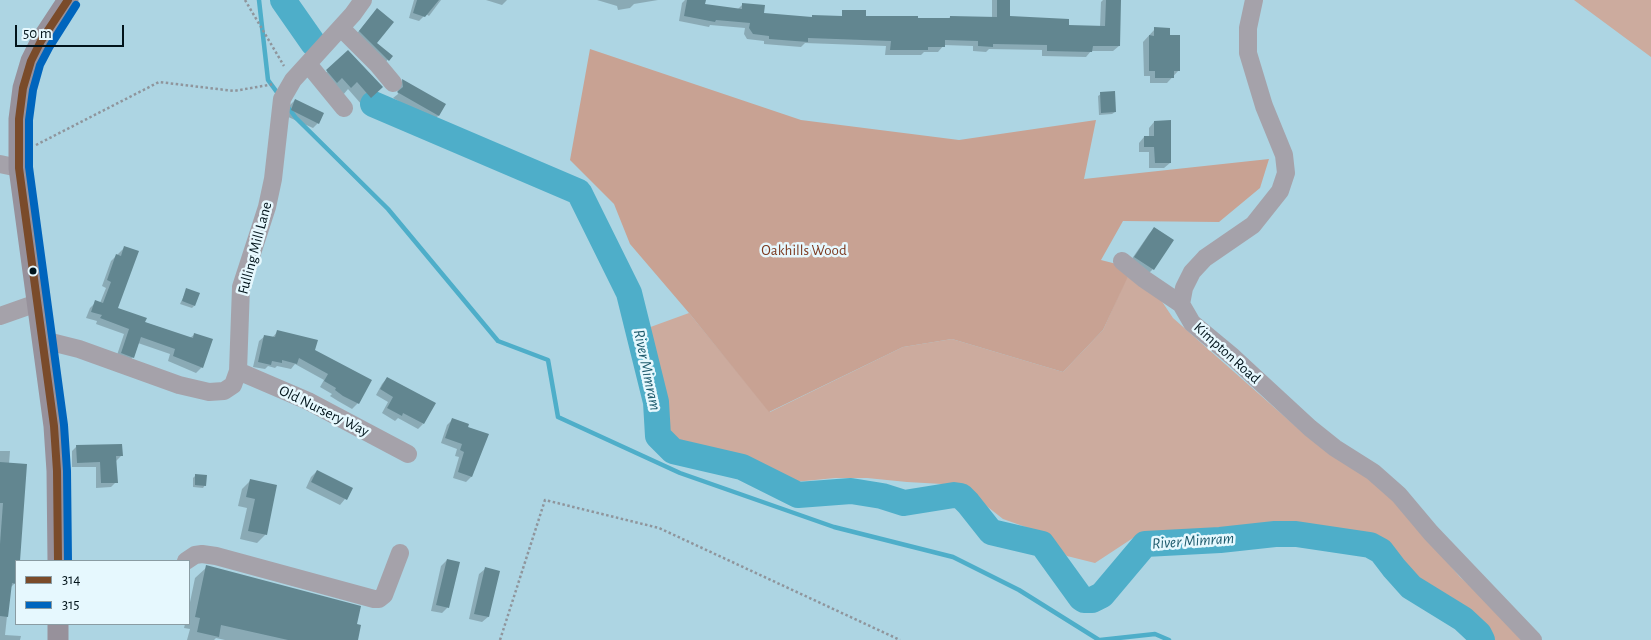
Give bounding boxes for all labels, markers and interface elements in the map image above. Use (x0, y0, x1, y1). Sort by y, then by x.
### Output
scale bar (18, 15, 126, 47)
text: 50 m (23, 26, 52, 41)
street label: Fulling Mill Lane (234, 200, 276, 296)
park label: Oakhills Wood (761, 241, 847, 259)
unlabelled marker (28, 266, 38, 276)
street label: Kimpton Road (1190, 318, 1264, 388)
water label: River Mimram (629, 328, 665, 412)
street label: Old Nursery Way (276, 381, 372, 441)
water label: River Mimram (1151, 529, 1235, 553)
legend (15, 560, 190, 625)
text: 314 (62, 572, 81, 587)
text: 315 (62, 597, 80, 612)

